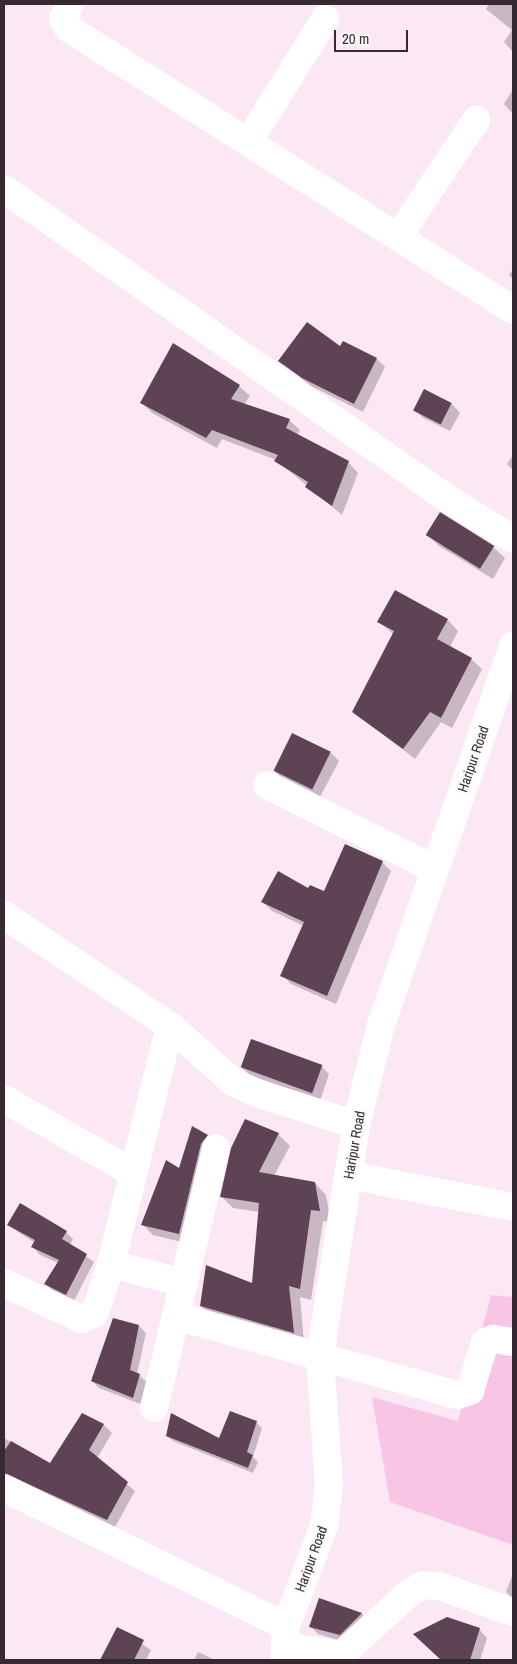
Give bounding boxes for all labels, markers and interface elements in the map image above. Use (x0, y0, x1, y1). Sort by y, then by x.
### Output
scale bar (337, 20, 411, 52)
text: 20 m (342, 28, 369, 49)
street label: Haripur Road (454, 724, 492, 794)
street label: Haripur Road (340, 1110, 368, 1180)
street label: Haripur Road (291, 1524, 331, 1594)

